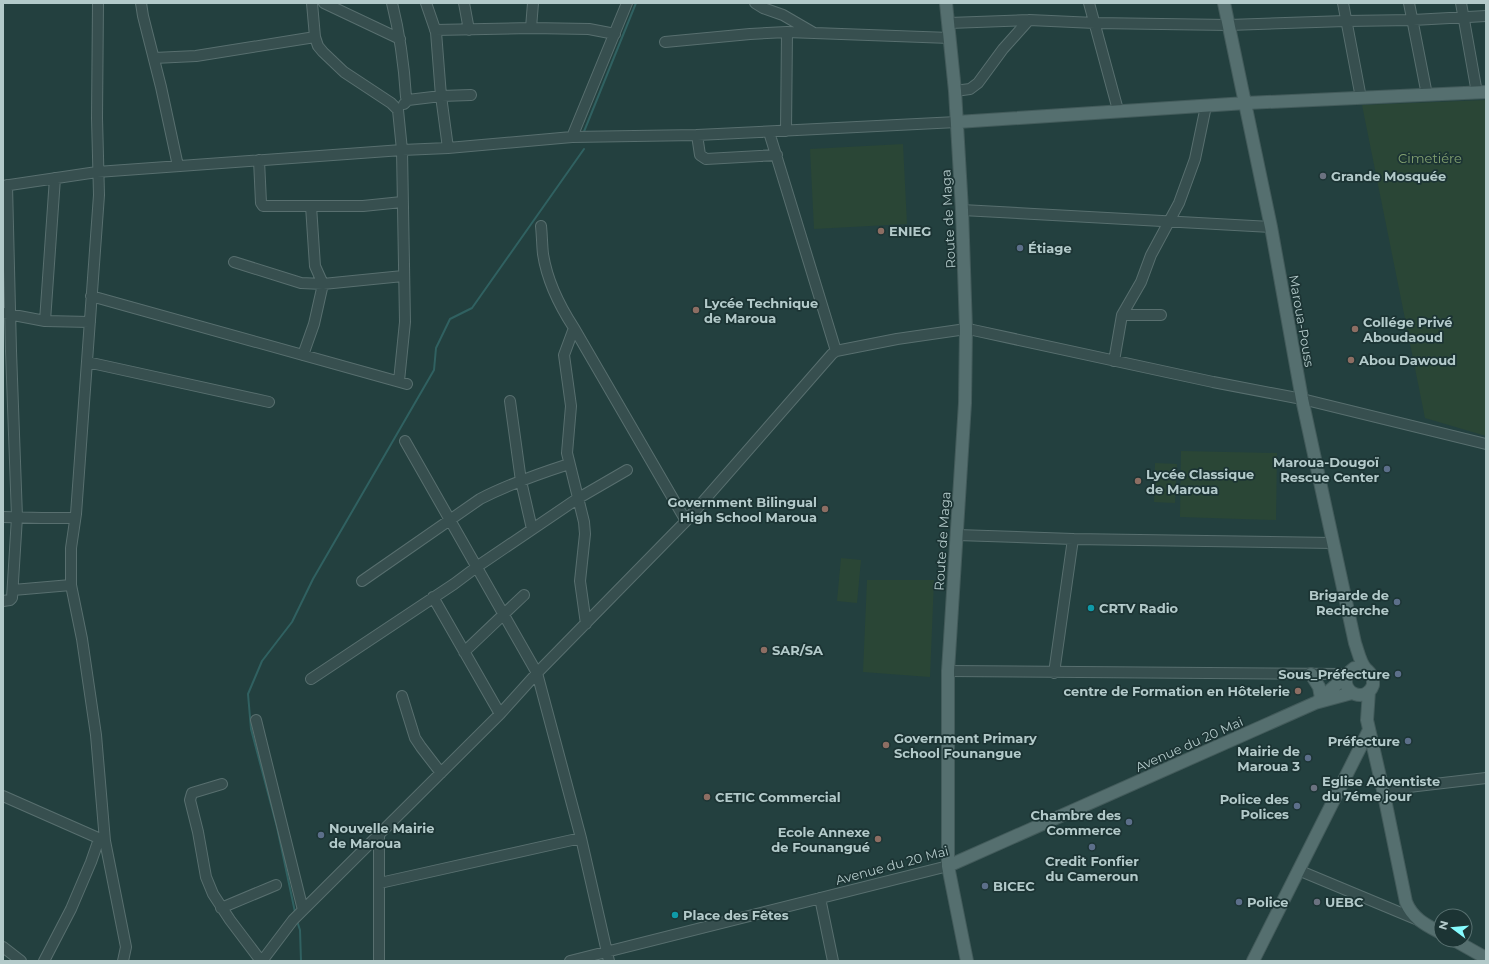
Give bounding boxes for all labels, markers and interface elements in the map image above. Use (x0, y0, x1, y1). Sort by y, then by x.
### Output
park label: Cimetiére (1398, 150, 1462, 166)
place label: Grande Mosquée (1331, 168, 1446, 184)
street label: Route de Maga (937, 169, 959, 269)
marker: Grande Mosquée (1318, 171, 1328, 181)
place label: ENIEG (889, 223, 931, 239)
marker: ENIEG (876, 226, 886, 236)
place label: Étiage (1028, 240, 1072, 256)
marker: Étiage (1015, 243, 1025, 253)
street label: Maroua-Pouss (1286, 274, 1318, 368)
place label: Lycée Technique de Maroua (704, 295, 818, 326)
marker: Lycée Technique de Maroua (691, 305, 701, 315)
place label: Collége Privé Aboudaoud (1362, 314, 1452, 345)
marker: Collége Privé Aboudaoud (1350, 324, 1360, 334)
place label: Abou Dawoud (1358, 352, 1456, 368)
marker: Abou Dawoud (1346, 355, 1356, 365)
place label: Maroua-Dougoï Rescue Center (1273, 454, 1379, 485)
marker: Maroua-Dougoï Rescue Center (1382, 464, 1392, 474)
place label: Lycée Classique de Maroua (1146, 466, 1254, 497)
marker: Lycée Classique de Maroua (1133, 476, 1143, 486)
street label: Route de Maga (931, 491, 953, 591)
place label: Government Bilingual High School Maroua (667, 494, 817, 525)
marker: Government Bilingual High School Maroua (820, 504, 830, 514)
place label: Brigarde de Recherche (1309, 587, 1389, 618)
marker: Brigarde de Recherche (1392, 597, 1402, 607)
place label: CRTV Radio (1099, 600, 1179, 616)
marker: CRTV Radio (1086, 603, 1096, 613)
place label: SAR/SA (772, 642, 824, 658)
marker: SAR/SA (759, 645, 769, 655)
place label: Sous_Préfecture (1278, 666, 1390, 682)
marker: Sous_Préfecture (1393, 669, 1403, 679)
place label: centre de Formation en Hôtelerie (1063, 683, 1290, 699)
marker: centre de Formation en Hôtelerie (1293, 686, 1303, 696)
street label: Avenue du 20 Mai (1133, 713, 1245, 775)
place label: Government Primary School Founangue (894, 730, 1037, 761)
place label: Préfecture (1328, 733, 1400, 749)
marker: Préfecture (1403, 736, 1413, 746)
marker: Government Primary School Founangue (881, 740, 891, 750)
place label: Mairie de Maroua 3 (1237, 743, 1300, 774)
marker: Mairie de Maroua 3 (1303, 753, 1313, 763)
place label: Eglise Adventiste du 7éme jour (1322, 773, 1440, 804)
marker: Eglise Adventiste du 7éme jour (1309, 783, 1319, 793)
place label: CETIC Commercial (715, 789, 841, 805)
place label: Police des Polices (1220, 791, 1289, 822)
marker: CETIC Commercial (702, 792, 712, 802)
marker: Police des Polices (1292, 801, 1302, 811)
place label: Chambre des Commerce (1031, 807, 1121, 838)
marker: Chambre des Commerce (1124, 817, 1134, 827)
place label: Nouvelle Mairie de Maroua (329, 820, 434, 851)
place label: Ecole Annexe de Founangué (771, 824, 870, 855)
marker: Nouvelle Mairie de Maroua (316, 830, 326, 840)
marker: Ecole Annexe de Founangué (873, 834, 883, 844)
street label: Avenue du 20 Mai (834, 842, 950, 888)
marker: Credit Fonfier du Cameroun (1087, 842, 1097, 852)
place label: Credit Fonfier du Cameroun (1045, 853, 1139, 884)
place label: BICEC (993, 878, 1035, 894)
marker: BICEC (980, 881, 990, 891)
place label: Police (1247, 894, 1289, 910)
place label: UEBC (1325, 894, 1364, 910)
marker: Police (1234, 897, 1244, 907)
marker: UEBC (1312, 897, 1322, 907)
place label: Place des Fêtes (683, 907, 789, 923)
north arrow (1433, 908, 1473, 948)
marker: Place des Fêtes (670, 910, 680, 920)
text: N (1435, 919, 1451, 931)

